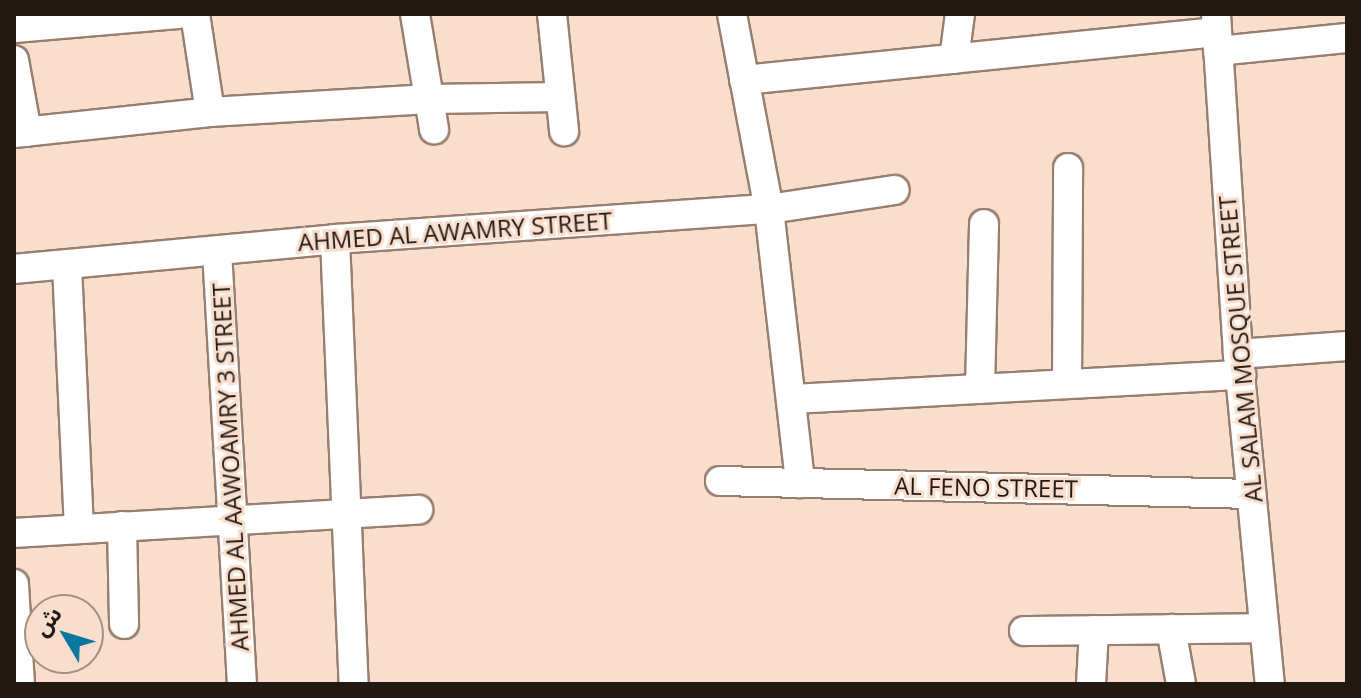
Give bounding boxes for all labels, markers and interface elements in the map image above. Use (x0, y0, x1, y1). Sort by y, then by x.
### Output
street label: AL SALAM MOSQUE STREET (1212, 194, 1268, 504)
street label: AHMED AL AWAMRY STREET (297, 206, 613, 256)
street label: AHMED AL AAWOAMRY 3 STREET (206, 282, 254, 652)
street label: AL FENO STREET (894, 471, 1078, 503)
north arrow (24, 594, 104, 674)
text: ش (26, 599, 68, 642)

